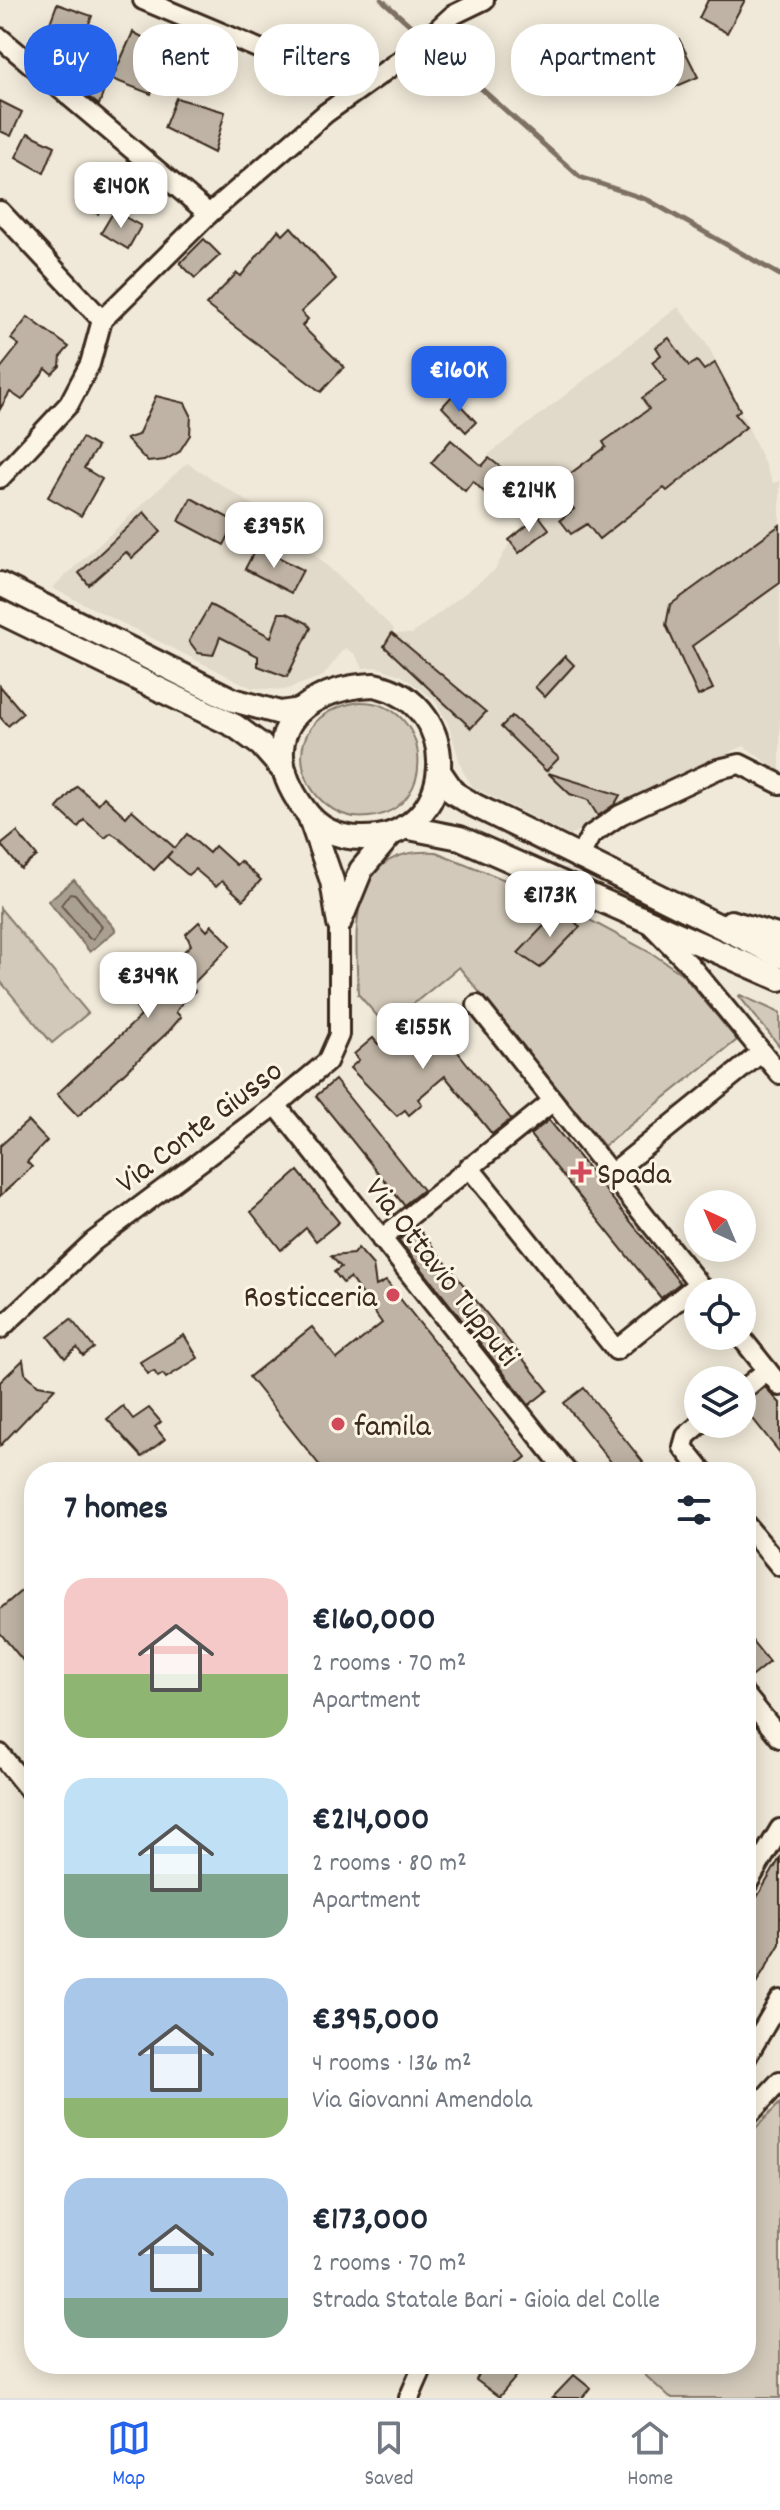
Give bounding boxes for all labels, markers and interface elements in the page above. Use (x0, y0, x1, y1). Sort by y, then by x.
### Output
chip: Buy (24, 24, 117, 96)
chip: Rent (133, 24, 238, 96)
chip: Filters (254, 24, 379, 96)
chip: New (395, 24, 495, 96)
chip: Apartment (511, 24, 684, 96)
pin: €140K (65, 162, 177, 230)
text: €140K (92, 169, 150, 206)
pin: €160K (403, 346, 515, 414)
text: €160K (429, 353, 489, 390)
pin: €214K (473, 466, 585, 534)
text: €214K (502, 473, 556, 510)
pin: €395K (218, 502, 330, 570)
text: €395K (243, 509, 305, 546)
pin: €173K (494, 871, 606, 939)
text: €173K (523, 878, 577, 915)
pin: €349K (92, 952, 204, 1020)
text: €349K (118, 959, 178, 996)
pin: €155K (367, 1003, 479, 1071)
text: €155K (395, 1010, 451, 1047)
street label: Via Conte Giusso (108, 1051, 294, 1207)
place label: Spada (597, 1154, 672, 1200)
marker: Spada (572, 1163, 590, 1181)
street label: Via Ottavio Tupputi (351, 1170, 529, 1379)
north arrow (684, 1190, 756, 1262)
map controls (684, 1190, 756, 1438)
place label: Rosticceria (243, 1277, 378, 1323)
button: locate (684, 1278, 756, 1350)
marker: Rosticceria (384, 1286, 402, 1304)
button: layers (684, 1366, 756, 1438)
place label: famila (354, 1406, 432, 1452)
marker: famila (329, 1415, 347, 1433)
text: 7 homes (64, 1486, 168, 1535)
icon: filters (672, 1488, 716, 1532)
text: €160,000 (312, 1597, 436, 1646)
icon: home (128, 1610, 224, 1706)
text: 2 rooms · 70 m² (312, 1646, 466, 1683)
text: Apartment (312, 1683, 421, 1720)
text: €214,000 (312, 1797, 429, 1846)
icon: home (128, 1810, 224, 1906)
text: 2 rooms · 80 m² (312, 1846, 467, 1883)
text: Apartment (312, 1883, 421, 1920)
text: €395,000 (312, 1997, 439, 2046)
icon: home (128, 2010, 224, 2106)
text: 4 rooms · 136 m² (312, 2046, 471, 2083)
text: Via Giovanni Amendola (312, 2083, 532, 2120)
text: €173,000 (312, 2197, 429, 2246)
icon: home (128, 2210, 224, 2306)
text: 2 rooms · 70 m² (312, 2246, 466, 2283)
text: Strada Statale Bari - Gioia del Colle (312, 2283, 660, 2320)
tab: Map (107, 2416, 151, 2495)
tab: Saved (364, 2416, 414, 2495)
tab: Home (627, 2416, 673, 2495)

